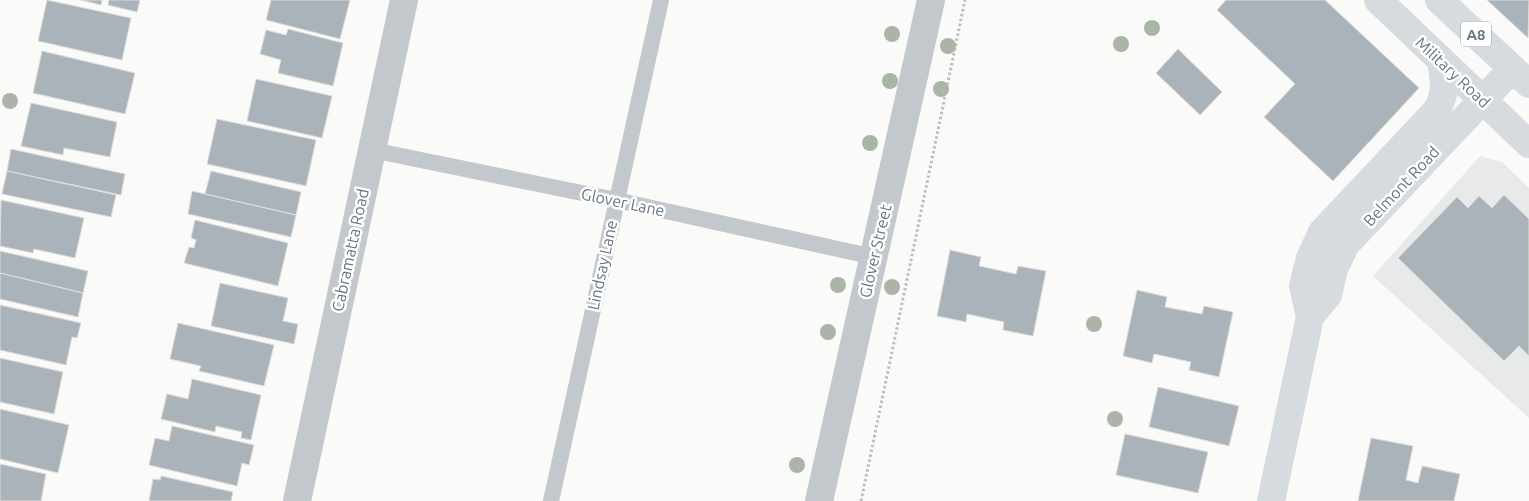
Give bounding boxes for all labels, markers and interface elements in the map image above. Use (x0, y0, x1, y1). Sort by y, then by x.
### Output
road number: A8 (1461, 22, 1491, 46)
street label: Military Road (1412, 33, 1494, 111)
street label: Belmont Road (1360, 142, 1442, 230)
street label: Glover Lane (580, 184, 666, 220)
street label: Cabramatta Road (328, 187, 372, 313)
street label: Glover Street (856, 202, 895, 299)
street label: Lindsay Lane (584, 218, 620, 312)

